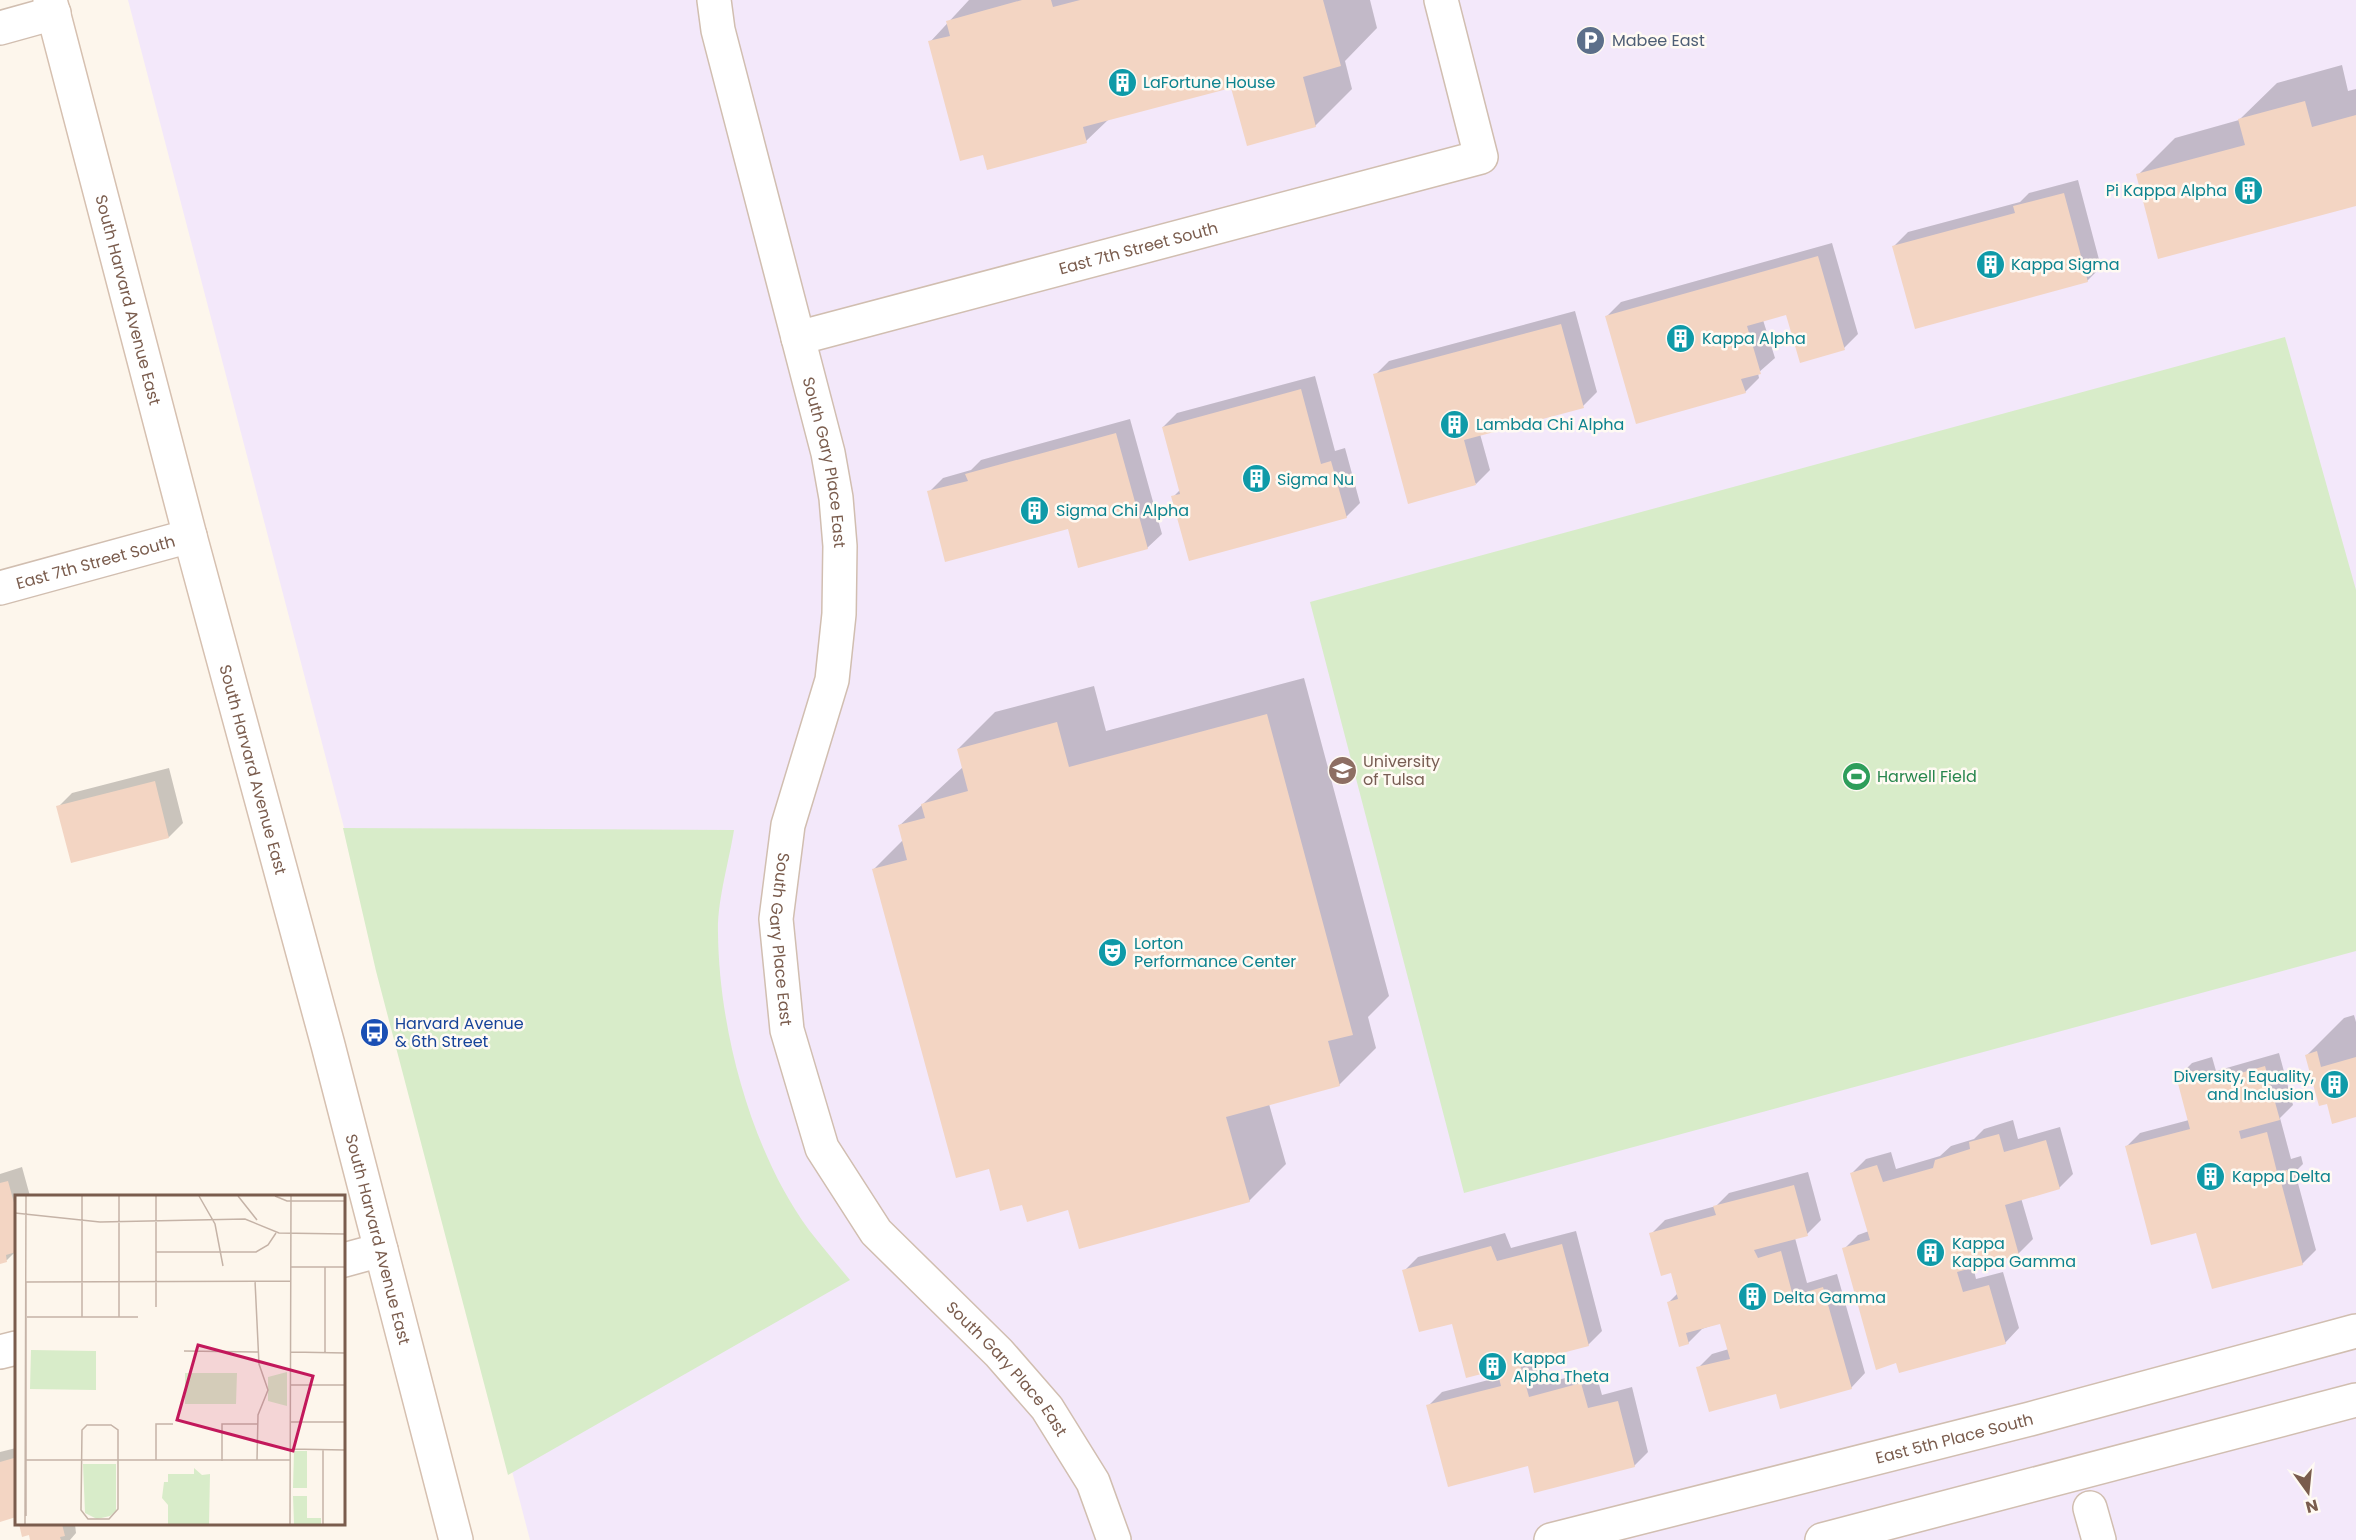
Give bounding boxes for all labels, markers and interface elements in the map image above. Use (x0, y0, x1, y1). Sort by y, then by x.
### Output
parking icon: Mabee East (1575, 24, 1607, 56)
place label: Mabee East (1612, 29, 1705, 52)
building icon: LaFortune House (1106, 66, 1138, 98)
place label: LaFortune House (1143, 71, 1275, 94)
building icon: Pi Kappa Alpha (2232, 174, 2264, 206)
place label: Pi Kappa Alpha (2106, 179, 2227, 202)
street label: South Harvard Avenue East (90, 192, 167, 408)
street label: East 7th Street South (1056, 216, 1220, 280)
building icon: Kappa Sigma (1974, 248, 2006, 280)
place label: Kappa Sigma (2011, 253, 2120, 276)
building icon: Kappa Alpha (1665, 322, 1697, 354)
place label: Kappa Alpha (1702, 327, 1806, 350)
street label: South Gary Place East (797, 374, 852, 549)
building icon: Lambda Chi Alpha (1439, 408, 1471, 440)
place label: Lambda Chi Alpha (1476, 413, 1624, 436)
building icon: Sigma Nu (1240, 463, 1272, 495)
place label: Sigma Nu (1277, 468, 1354, 491)
building icon: Sigma Chi Alpha (1019, 494, 1051, 526)
place label: Sigma Chi Alpha (1056, 499, 1189, 522)
street label: East 7th Street South (13, 529, 178, 595)
street label: South Harvard Avenue East (214, 662, 293, 877)
place label: University of Tulsa (1363, 750, 1440, 791)
school or university icon: University of Tulsa (1326, 754, 1358, 786)
sports icon: Harwell Field (1840, 760, 1872, 792)
place label: Harwell Field (1877, 765, 1977, 788)
street label: South Gary Place East (764, 851, 798, 1027)
place label: Lorton Performance Center (1134, 932, 1296, 973)
theatre icon: Lorton Performance Center (1097, 936, 1129, 968)
place label: Harvard Avenue & 6th Street (395, 1012, 524, 1053)
bus stop icon: Harvard Avenue & 6th Street (358, 1016, 390, 1048)
place label: Diversity, Equality, and Inclusion (2173, 1065, 2314, 1106)
building icon: Diversity, Equality, and Inclusion (2319, 1069, 2351, 1101)
street label: South Harvard Avenue East (340, 1131, 417, 1347)
building icon: Kappa Delta (2195, 1160, 2227, 1192)
place label: Kappa Delta (2232, 1165, 2331, 1188)
inset map (15, 1195, 345, 1525)
place label: Kappa Kappa Gamma (1952, 1232, 2076, 1273)
building icon: Kappa Kappa Gamma (1915, 1236, 1947, 1268)
building icon: Delta Gamma (1736, 1281, 1768, 1313)
place label: Delta Gamma (1773, 1286, 1886, 1309)
street label: South Gary Place East (941, 1296, 1073, 1441)
place label: Kappa Alpha Theta (1513, 1347, 1609, 1388)
building icon: Kappa Alpha Theta (1476, 1351, 1508, 1383)
street label: East 5th Place South (1873, 1407, 2036, 1469)
north arrow (2278, 1462, 2338, 1522)
text: N (2303, 1493, 2321, 1519)

